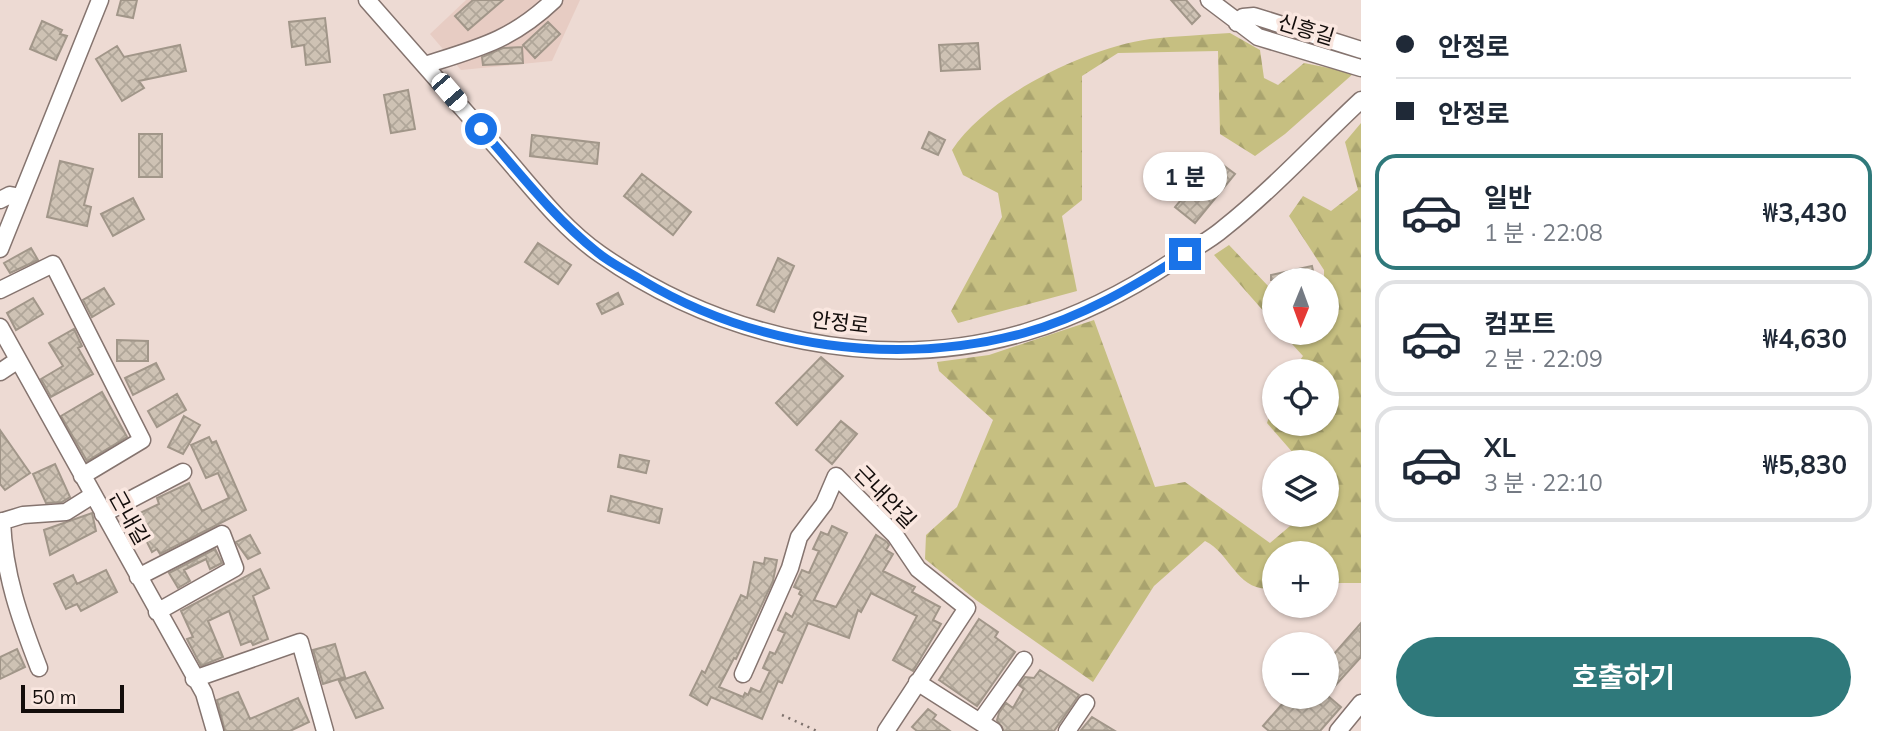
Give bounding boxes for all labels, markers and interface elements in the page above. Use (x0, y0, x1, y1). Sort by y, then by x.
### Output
street label: 신흥길 (1275, 8, 1338, 50)
text: 안정로 (1438, 30, 1510, 63)
car (428, 69, 471, 115)
text: 안정로 (1438, 97, 1510, 130)
route start (465, 113, 497, 145)
callout: 1 분 (1143, 152, 1227, 202)
text: 1 분 (1164, 162, 1206, 191)
icon: car (1400, 181, 1463, 244)
text: 일반 (1484, 181, 1532, 214)
text: ₩3,430 (1763, 196, 1847, 229)
text: 1 분 · 22:08 (1484, 218, 1603, 247)
route end (1169, 238, 1201, 270)
north arrow (1262, 268, 1339, 345)
map controls (1262, 268, 1339, 709)
street label: 안정로 (810, 306, 870, 338)
icon: car (1400, 307, 1463, 370)
text: 컴포트 (1484, 307, 1556, 340)
text: ₩4,630 (1763, 322, 1847, 355)
text: 2 분 · 22:09 (1484, 344, 1603, 373)
button: locate (1262, 359, 1339, 436)
text: XL (1484, 431, 1516, 464)
icon: car (1400, 433, 1463, 496)
text: ₩5,830 (1763, 448, 1847, 481)
button: layers (1262, 450, 1339, 527)
street label: 근내안길 (850, 459, 922, 533)
text: 3 분 · 22:10 (1484, 468, 1603, 497)
street label: 근내길 (104, 486, 155, 549)
button: + (1262, 541, 1339, 618)
button: − (1262, 632, 1339, 709)
button: 호출하기 (1396, 637, 1851, 717)
scale bar (21, 682, 124, 714)
text: 50 m (32, 685, 76, 709)

